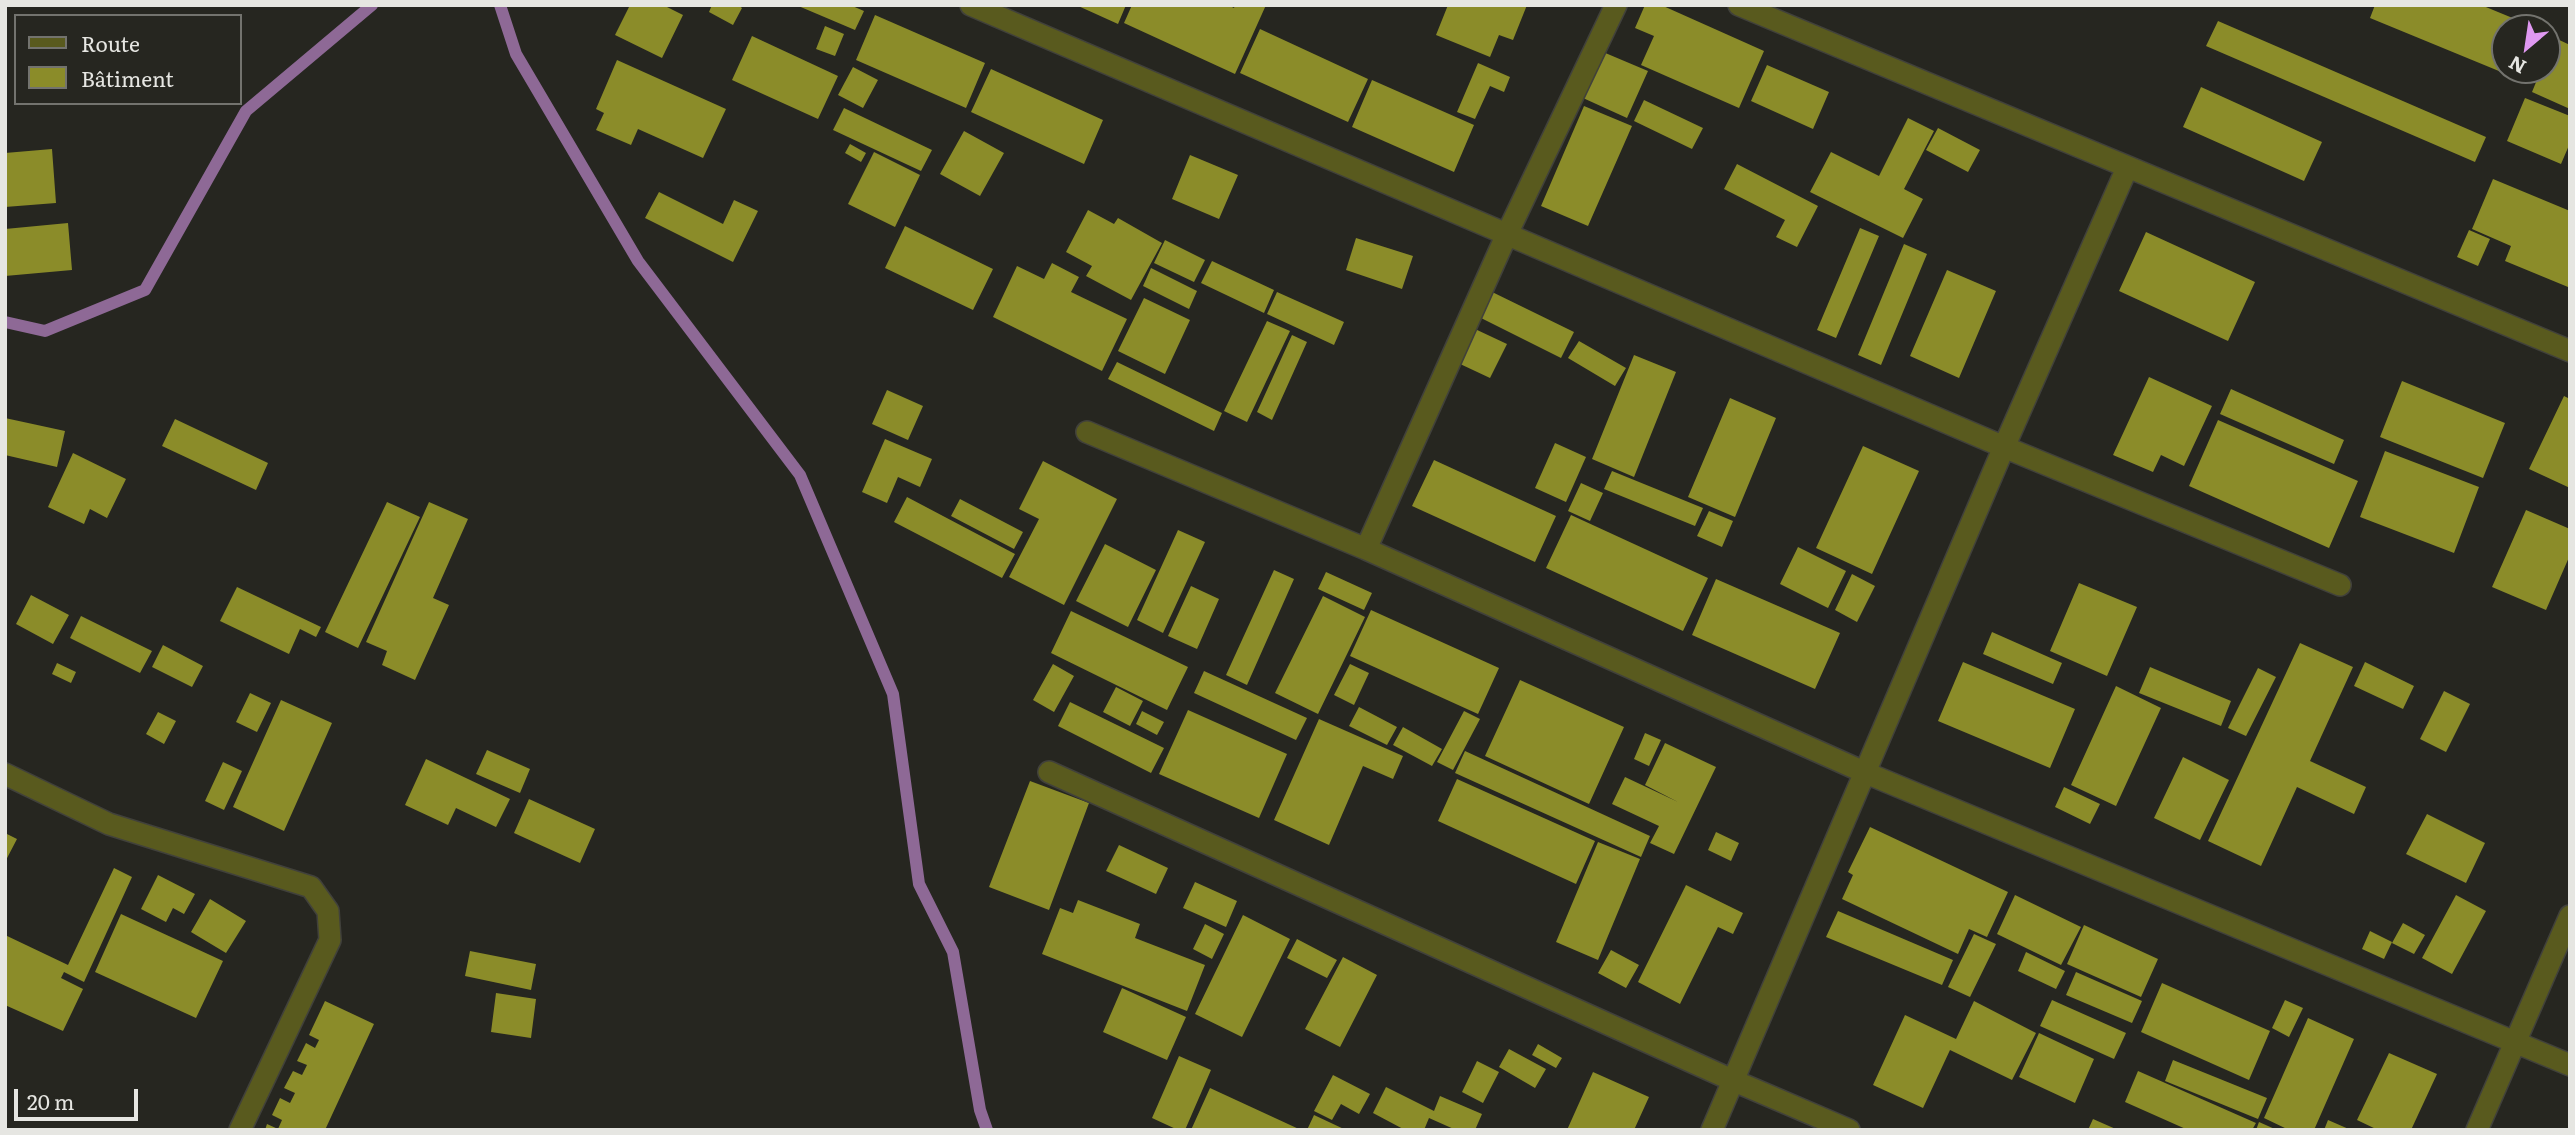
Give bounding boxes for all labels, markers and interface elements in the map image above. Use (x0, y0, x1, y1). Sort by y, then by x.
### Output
legend (14, 14, 242, 105)
north arrow (2491, 14, 2561, 84)
text: Route (81, 27, 140, 58)
text: N (2503, 50, 2531, 82)
text: Bâtiment (81, 62, 174, 93)
scale bar (18, 1076, 142, 1120)
text: 20 m (27, 1085, 74, 1116)

